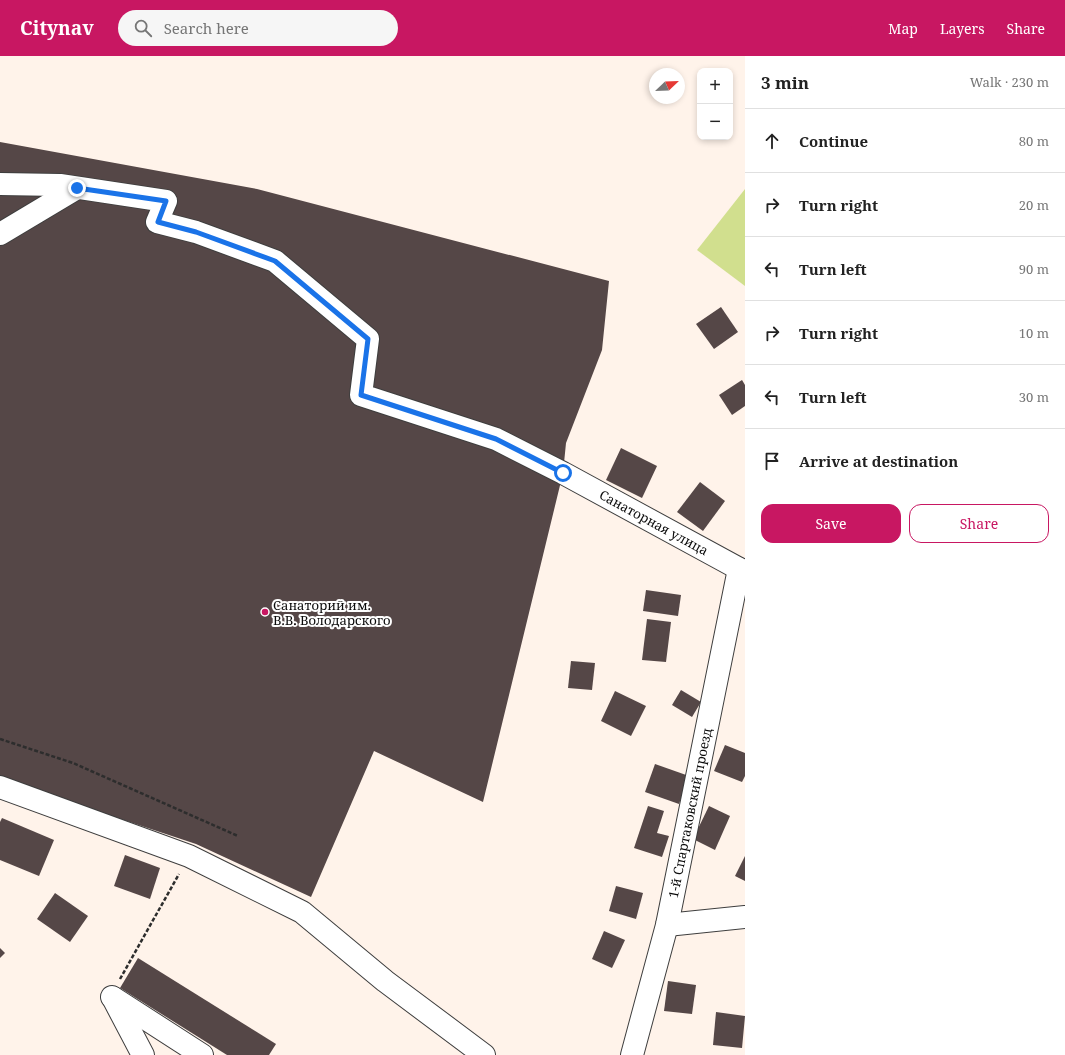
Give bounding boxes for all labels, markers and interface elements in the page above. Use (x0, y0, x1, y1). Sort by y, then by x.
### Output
search box (118, 10, 398, 46)
text: Citynav (20, 15, 94, 41)
icon: search (132, 17, 154, 39)
text: Search here (164, 18, 249, 38)
text: Map (888, 19, 918, 38)
text: Layers (940, 19, 985, 38)
text: Share (1007, 19, 1045, 38)
north arrow (649, 68, 685, 104)
map controls (697, 68, 733, 140)
button: + (697, 68, 733, 104)
text: 3 min (761, 71, 809, 94)
text: Walk · 230 m (970, 73, 1049, 91)
button: − (697, 104, 733, 140)
icon: ahead (761, 130, 783, 152)
text: Continue (799, 131, 868, 151)
text: 80 m (1019, 132, 1049, 150)
route end (68, 179, 86, 197)
icon: right (761, 194, 783, 216)
text: Turn right (799, 195, 878, 215)
text: 20 m (1019, 196, 1049, 214)
icon: left (761, 258, 783, 280)
text: Turn left (799, 259, 867, 279)
text: 90 m (1019, 260, 1049, 278)
icon: right (761, 322, 783, 344)
text: Turn right (799, 323, 878, 343)
text: 10 m (1019, 324, 1049, 342)
icon: left (761, 386, 783, 408)
text: Turn left (799, 387, 867, 407)
text: 30 m (1019, 388, 1049, 406)
icon: arrive (761, 450, 783, 472)
text: Arrive at destination (799, 451, 958, 471)
route start (554, 464, 572, 482)
street label: Санаторная улица (596, 486, 712, 559)
button: Save (761, 504, 901, 543)
button: Share (909, 504, 1049, 543)
place label: Санаторий им. В.В. Володарского (273, 596, 390, 629)
marker: Санаторий им. В.В. Володарского (260, 607, 270, 617)
street label: 1-й Спартаковский проезд (664, 726, 716, 900)

